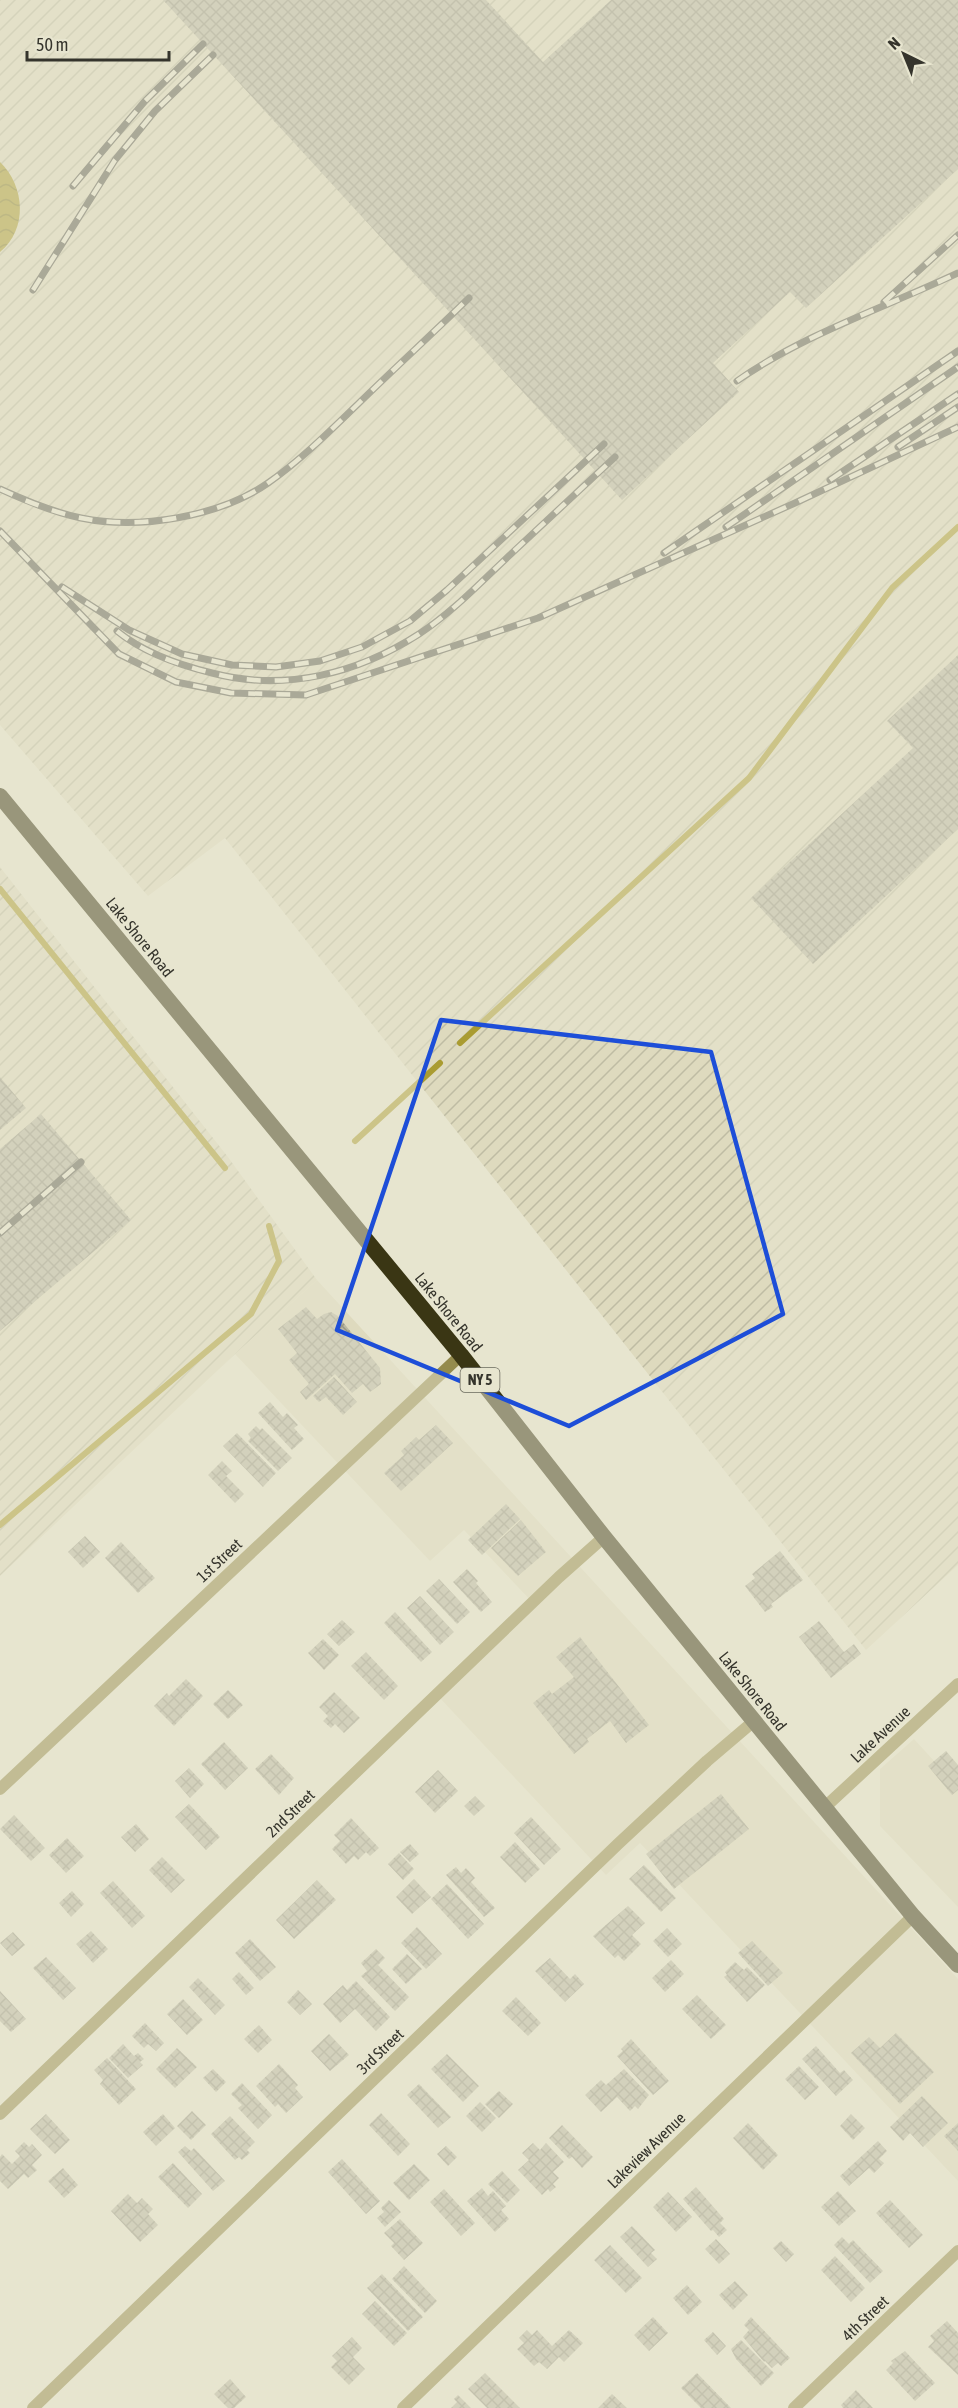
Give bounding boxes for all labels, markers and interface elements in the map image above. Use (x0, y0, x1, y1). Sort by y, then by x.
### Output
scale bar (27, 24, 170, 62)
north arrow (874, 24, 934, 84)
text: N (884, 33, 903, 53)
text: 50 m (36, 34, 68, 55)
street label: Lake Shore Road (103, 894, 177, 980)
street label: Lake Shore Road (412, 1269, 486, 1355)
road number: NY 5 (460, 1368, 500, 1392)
street label: 1st Street (193, 1534, 246, 1585)
street label: Lake Shore Road (716, 1648, 790, 1734)
street label: Lake Avenue (847, 1702, 913, 1766)
street label: 2nd Street (262, 1785, 318, 1840)
street label: 3rd Street (353, 2024, 407, 2077)
street label: Lakeview Avenue (603, 2108, 689, 2192)
street label: 4th Street (838, 2291, 892, 2344)

